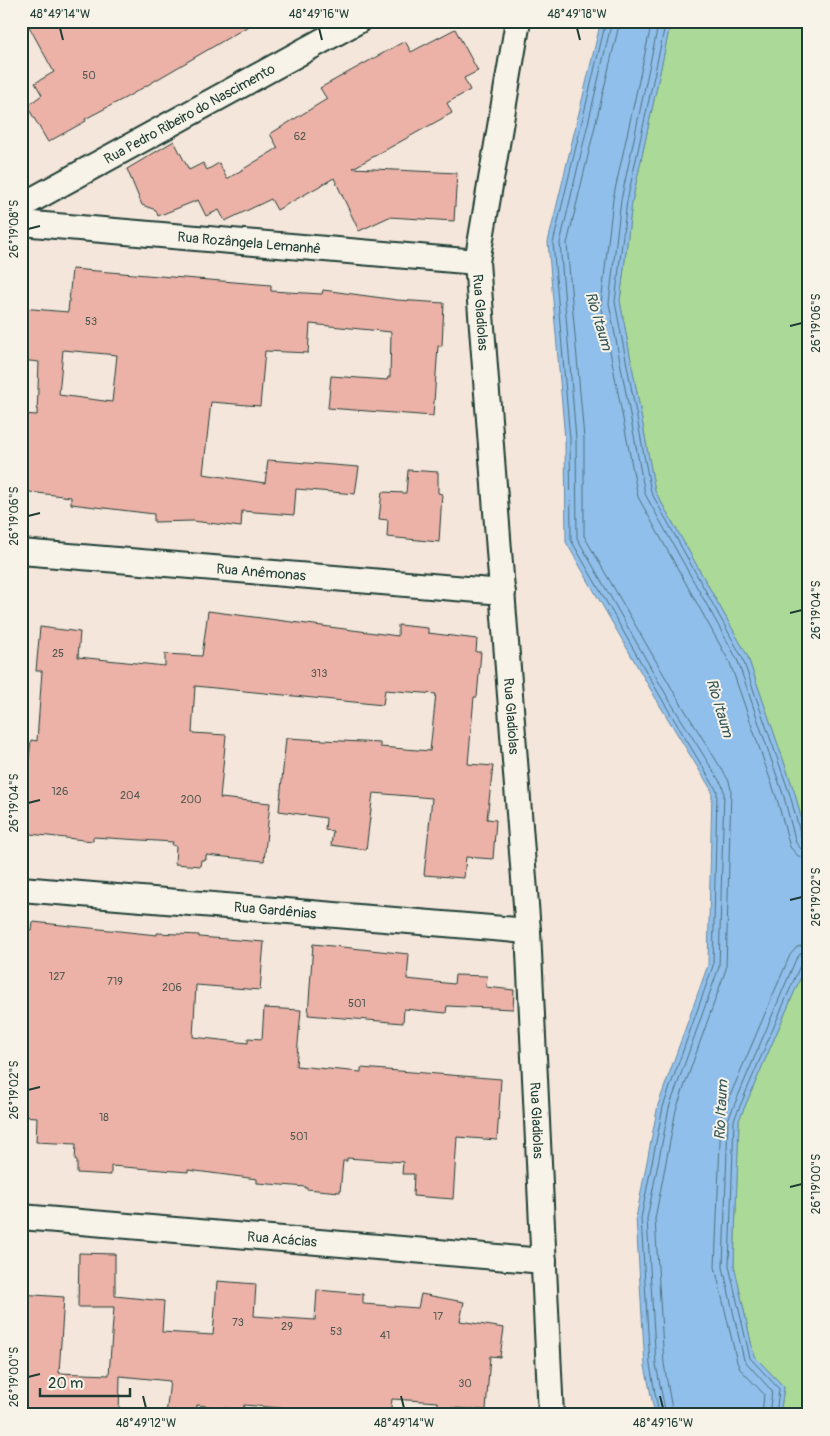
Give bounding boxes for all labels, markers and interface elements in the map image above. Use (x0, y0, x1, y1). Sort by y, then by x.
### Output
text: 48°49'14"W (30, 7, 90, 22)
text: 48°49'16"W (289, 7, 349, 22)
text: 48°49'18"W (547, 7, 607, 22)
street label: Rua Pedro Ribeiro do Nascimento (101, 60, 278, 168)
house number: 50 (82, 69, 96, 82)
house number: 62 (294, 130, 306, 143)
text: 26°19'08"S (7, 200, 22, 258)
street label: Rua Rozângela Lemanhê (177, 228, 322, 258)
street label: Rua Gladiolas (469, 274, 492, 352)
water label: Rio Itaum (581, 290, 617, 354)
text: 26°19'06"S (809, 293, 824, 353)
house number: 53 (85, 315, 97, 328)
text: 26°19'06"S (7, 486, 22, 546)
street label: Rua Anêmonas (216, 560, 307, 585)
text: 26°19'04"S (809, 580, 824, 640)
house number: 25 (52, 647, 64, 660)
house number: 313 (311, 667, 327, 680)
street label: Rua Gladiolas (500, 677, 523, 756)
water label: Rio Itaum (702, 677, 738, 741)
text: 26°19'04"S (7, 773, 22, 833)
house number: 126 (52, 785, 68, 798)
house number: 204 (120, 789, 141, 802)
house number: 200 (180, 793, 202, 806)
text: 26°19'02"S (809, 868, 824, 926)
street label: Rua Gardênias (233, 899, 318, 923)
house number: 127 (49, 970, 65, 983)
house number: 719 (107, 975, 123, 988)
house number: 206 (162, 981, 182, 994)
house number: 501 (348, 997, 366, 1010)
text: 26°19'02"S (7, 1061, 22, 1119)
water label: Rio Itaum (710, 1078, 733, 1140)
street label: Rua Gladiolas (526, 1082, 547, 1160)
house number: 18 (99, 1111, 109, 1124)
house number: 501 (290, 1130, 308, 1143)
text: 26°19'00"S (809, 1154, 824, 1214)
street label: Rua Acácias (247, 1228, 318, 1251)
house number: 17 (433, 1310, 443, 1323)
house number: 73 (232, 1316, 244, 1329)
house number: 29 (281, 1320, 293, 1333)
house number: 53 (330, 1325, 342, 1338)
house number: 41 (380, 1329, 390, 1342)
text: 26°19'00"S (7, 1347, 22, 1407)
scale bar (40, 1366, 130, 1398)
text: 20 m (48, 1374, 83, 1393)
house number: 30 (458, 1377, 472, 1390)
text: 48°49'12"W (116, 1416, 176, 1431)
text: 48°49'14"W (374, 1416, 434, 1431)
text: 48°49'16"W (633, 1416, 693, 1431)

